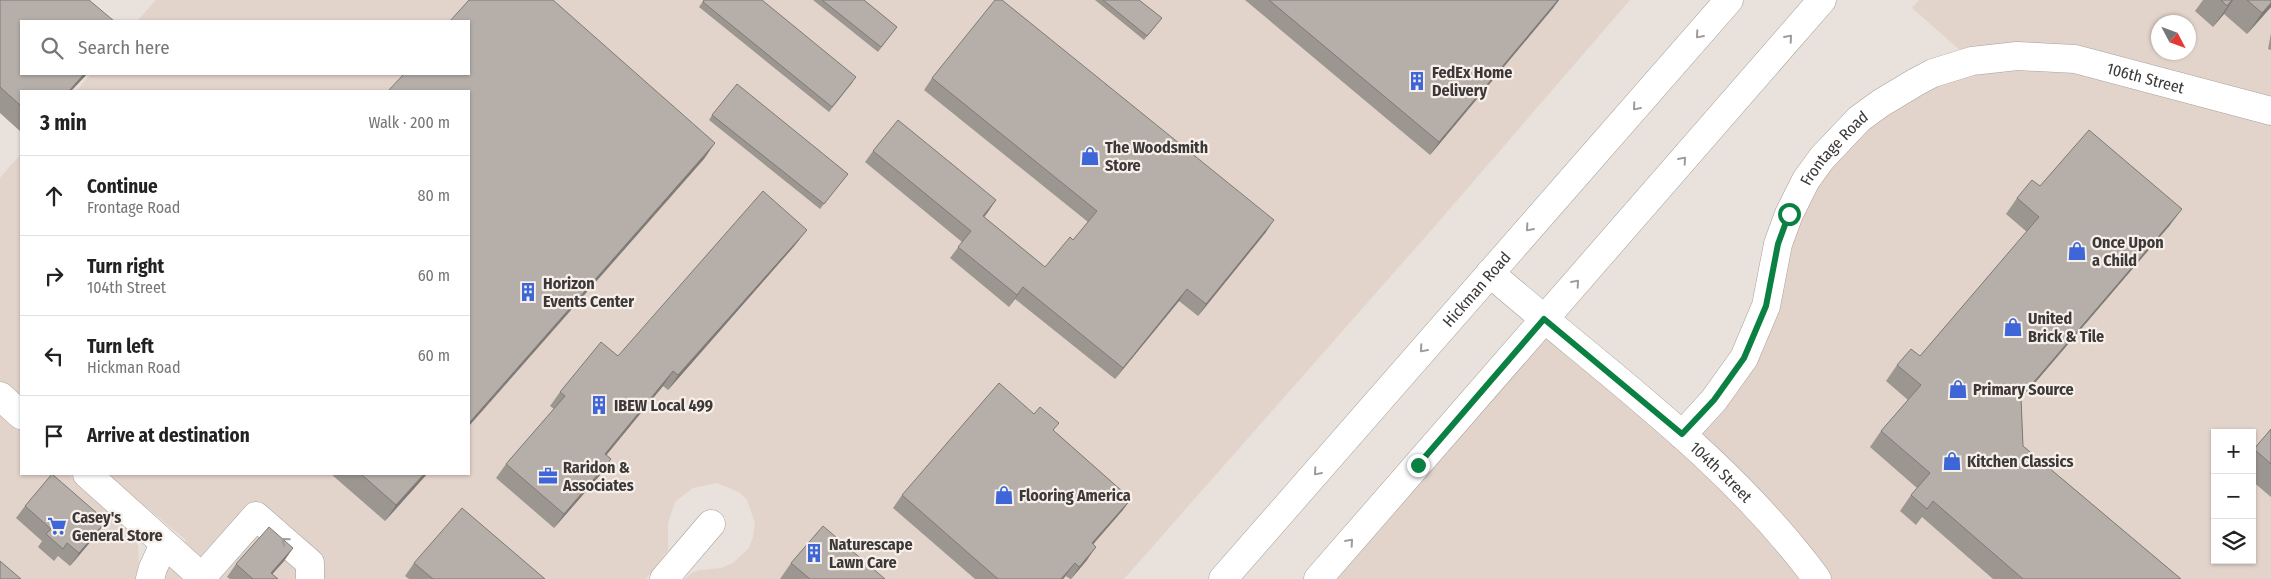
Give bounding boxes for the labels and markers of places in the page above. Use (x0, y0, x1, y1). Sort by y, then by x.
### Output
place label: FedEx Home Delivery (1432, 63, 1512, 100)
building icon: FedEx Home Delivery (1406, 70, 1428, 92)
place label: The Woodsmith Store (1105, 138, 1208, 175)
shop icon: The Woodsmith Store (1079, 145, 1101, 167)
place label: Once Upon a Child (2092, 233, 2164, 270)
shop icon: Once Upon a Child (2066, 240, 2088, 262)
place label: Horizon Events Center (543, 274, 634, 311)
building icon: Horizon Events Center (517, 281, 539, 303)
place label: United Brick & Tile (2028, 309, 2104, 346)
shop icon: United Brick & Tile (2002, 316, 2024, 338)
shop icon: Primary Source (1947, 378, 1969, 400)
place label: Primary Source (1973, 380, 2074, 399)
building icon: IBEW Local 499 (588, 394, 610, 416)
place label: IBEW Local 499 (614, 396, 713, 415)
shop icon: Kitchen Classics (1941, 450, 1963, 472)
place label: Kitchen Classics (1967, 452, 2073, 471)
place label: Raridon & Associates (562, 458, 634, 495)
office icon: Raridon & Associates (537, 465, 559, 487)
shop icon: Flooring America (993, 484, 1015, 506)
place label: Flooring America (1019, 486, 1131, 505)
place label: Casey's General Store (72, 508, 163, 545)
supermarket icon: Casey's General Store (46, 515, 68, 537)
place label: Naturescape Lawn Care (829, 535, 913, 572)
building icon: Naturescape Lawn Care (803, 542, 825, 564)

